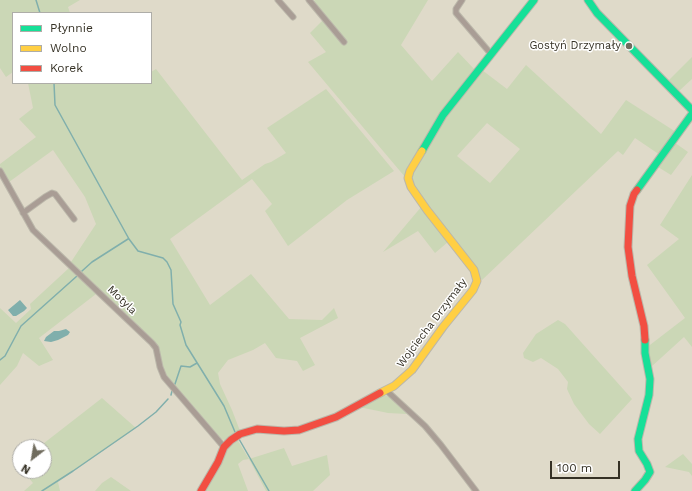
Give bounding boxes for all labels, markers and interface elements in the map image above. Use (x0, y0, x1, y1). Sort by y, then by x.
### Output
legend (12, 12, 152, 84)
text: Płynnie (50, 21, 93, 35)
place label: Gostyń Drzymały (529, 39, 621, 53)
text: Wolno (50, 41, 87, 55)
marker: Gostyń Drzymały (624, 41, 634, 51)
text: Korek (50, 61, 83, 75)
street label: Wojciecha Drzymały (394, 276, 470, 370)
street label: Motyla (105, 283, 139, 317)
north arrow (12, 439, 52, 479)
scale bar (552, 453, 622, 479)
text: N (19, 461, 33, 477)
text: 100 m (557, 461, 592, 475)

